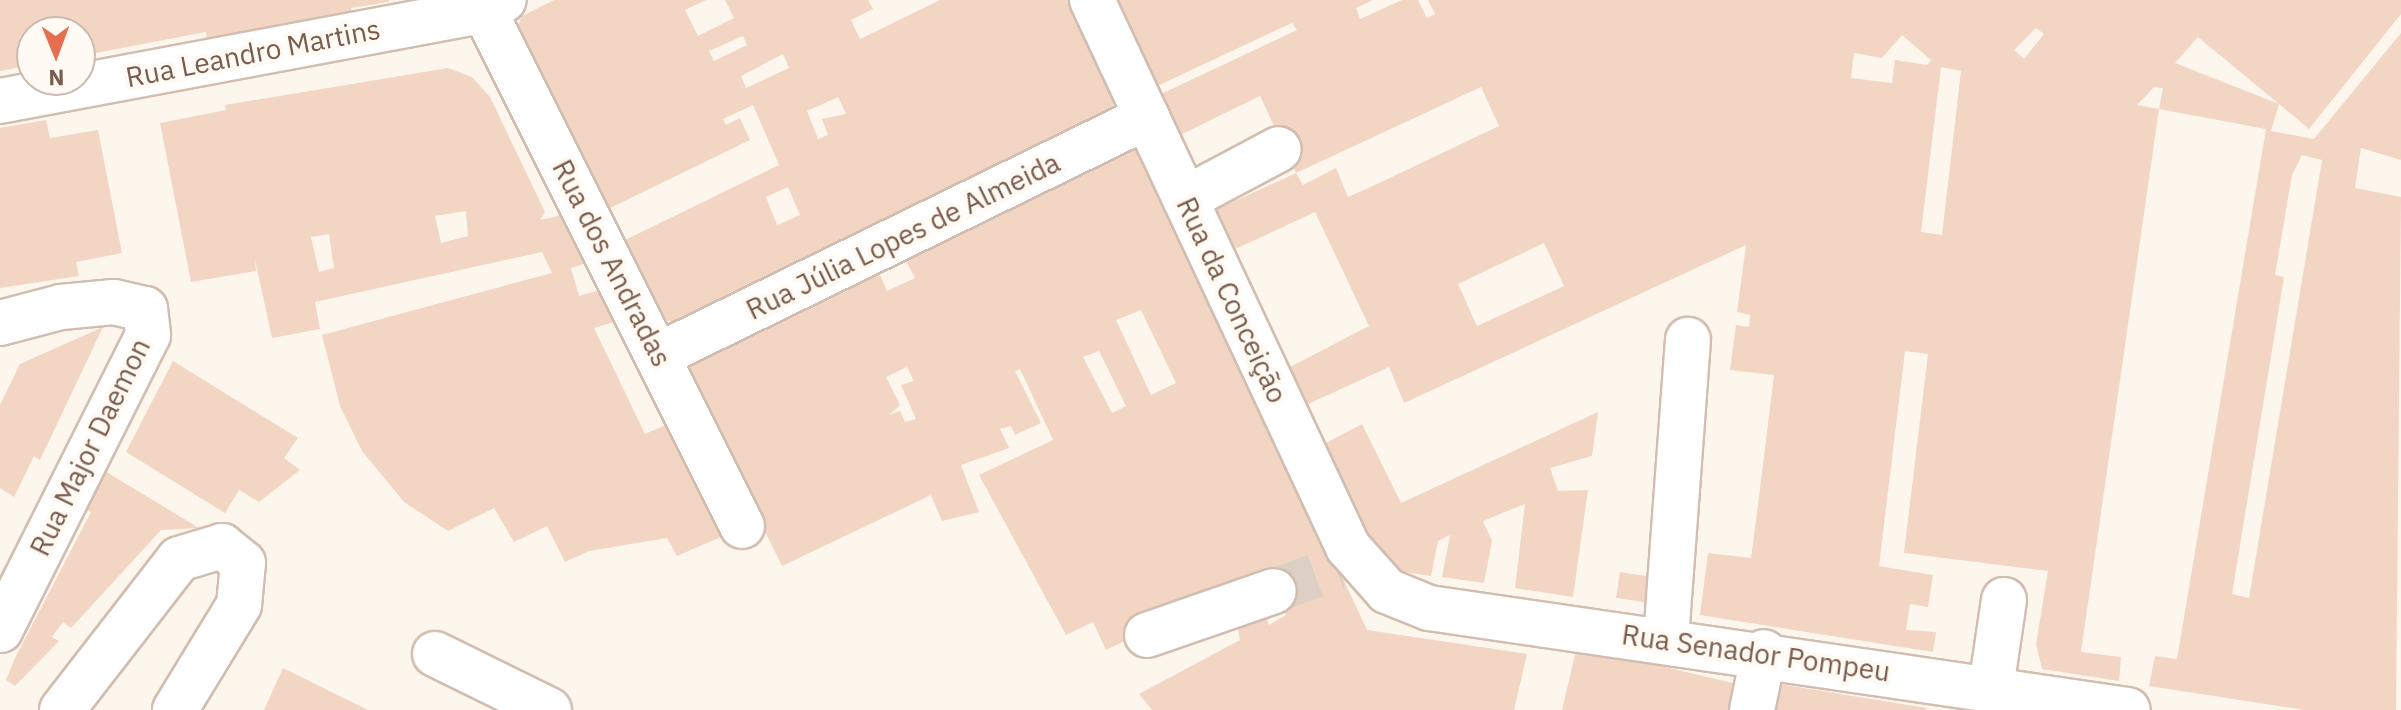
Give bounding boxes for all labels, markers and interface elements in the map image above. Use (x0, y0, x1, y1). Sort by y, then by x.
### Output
street label: Rua Leandro Martins (123, 12, 383, 94)
north arrow (16, 16, 96, 96)
text: N (48, 64, 65, 93)
street label: Rua Júlia Lopes de Almeida (741, 145, 1065, 327)
street label: Rua dos Andradas (545, 154, 679, 372)
street label: Rua da Conceição (1170, 192, 1294, 408)
street label: Rua Major Daemon (23, 333, 157, 561)
street label: Rua Senador Pompeu (1620, 618, 1892, 688)

